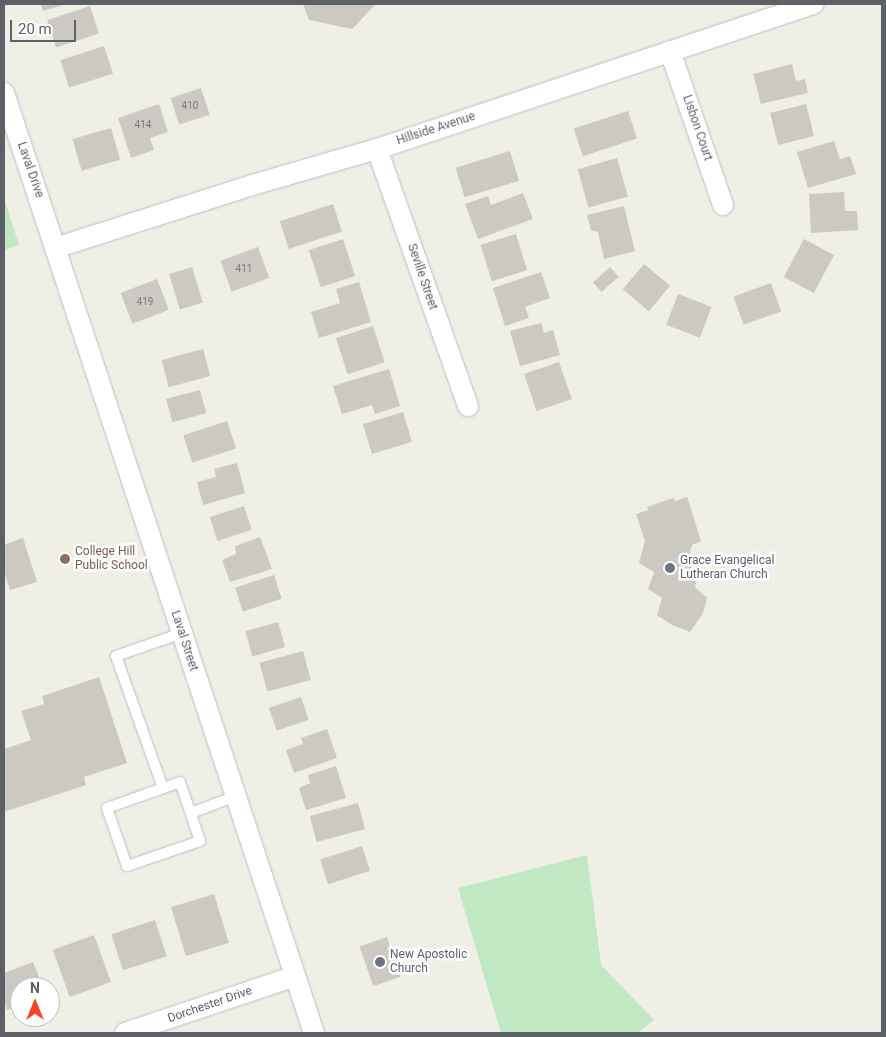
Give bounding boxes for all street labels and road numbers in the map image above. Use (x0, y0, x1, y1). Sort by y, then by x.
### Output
street label: Lisbon Court (679, 93, 715, 163)
street label: Hillside Avenue (395, 110, 477, 148)
street label: Laval Drive (14, 140, 46, 200)
street label: Seville Street (404, 242, 440, 312)
street label: Laval Street (167, 609, 201, 673)
street label: Dorchester Drive (166, 984, 254, 1026)

